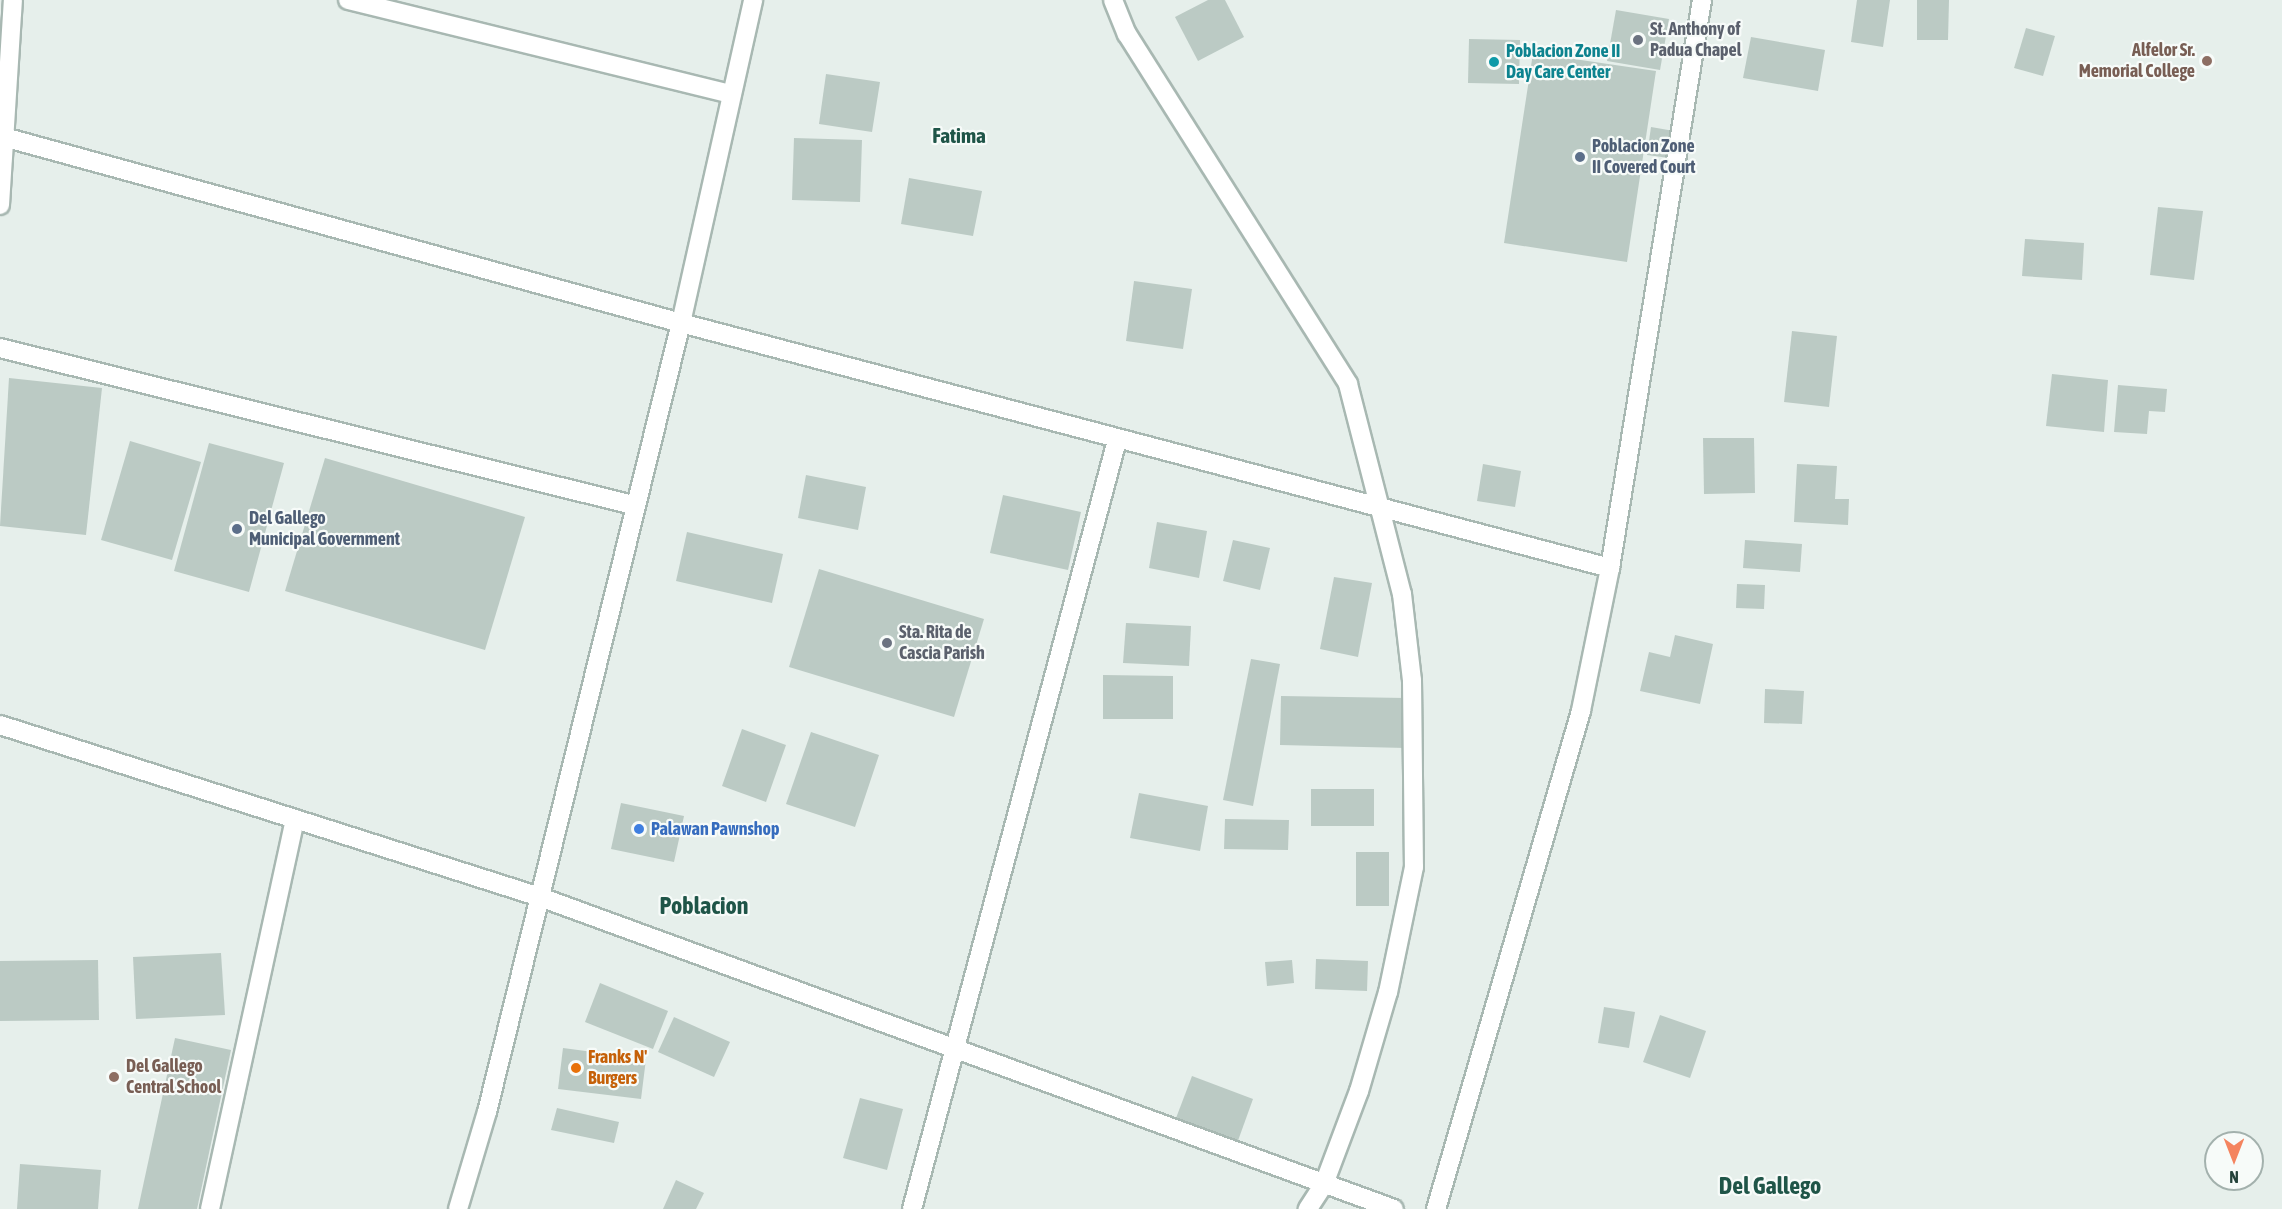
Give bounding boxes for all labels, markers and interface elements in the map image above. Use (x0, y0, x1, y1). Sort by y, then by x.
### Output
place label: St. Anthony of Padua Chapel (1650, 19, 1742, 62)
marker: St. Anthony of Padua Chapel (1631, 33, 1645, 47)
place label: Alfelor Sr. Memorial College (2079, 40, 2195, 82)
place label: Poblacion Zone II Day Care Center (1506, 41, 1620, 84)
marker: Alfelor Sr. Memorial College (2200, 54, 2214, 68)
marker: Poblacion Zone II Day Care Center (1487, 55, 1501, 69)
district label: Fatima (932, 122, 986, 148)
place label: Poblacion Zone II Covered Court (1592, 136, 1695, 178)
marker: Poblacion Zone II Covered Court (1573, 150, 1587, 164)
place label: Del Gallego Municipal Government (249, 508, 400, 550)
marker: Del Gallego Municipal Government (230, 522, 244, 536)
place label: Sta. Rita de Cascia Parish (899, 622, 985, 664)
marker: Sta. Rita de Cascia Parish (880, 636, 894, 650)
place label: Palawan Pawnshop (651, 818, 779, 840)
marker: Palawan Pawnshop (632, 822, 646, 836)
district label: Poblacion (659, 892, 749, 920)
place label: Franks N' Burgers (588, 1047, 647, 1090)
place label: Del Gallego Central School (126, 1056, 221, 1098)
marker: Franks N' Burgers (569, 1061, 583, 1075)
marker: Del Gallego Central School (107, 1070, 121, 1084)
north arrow (2204, 1131, 2264, 1191)
text: N (2229, 1168, 2239, 1186)
district label: Del Gallego (1719, 1172, 1821, 1200)

